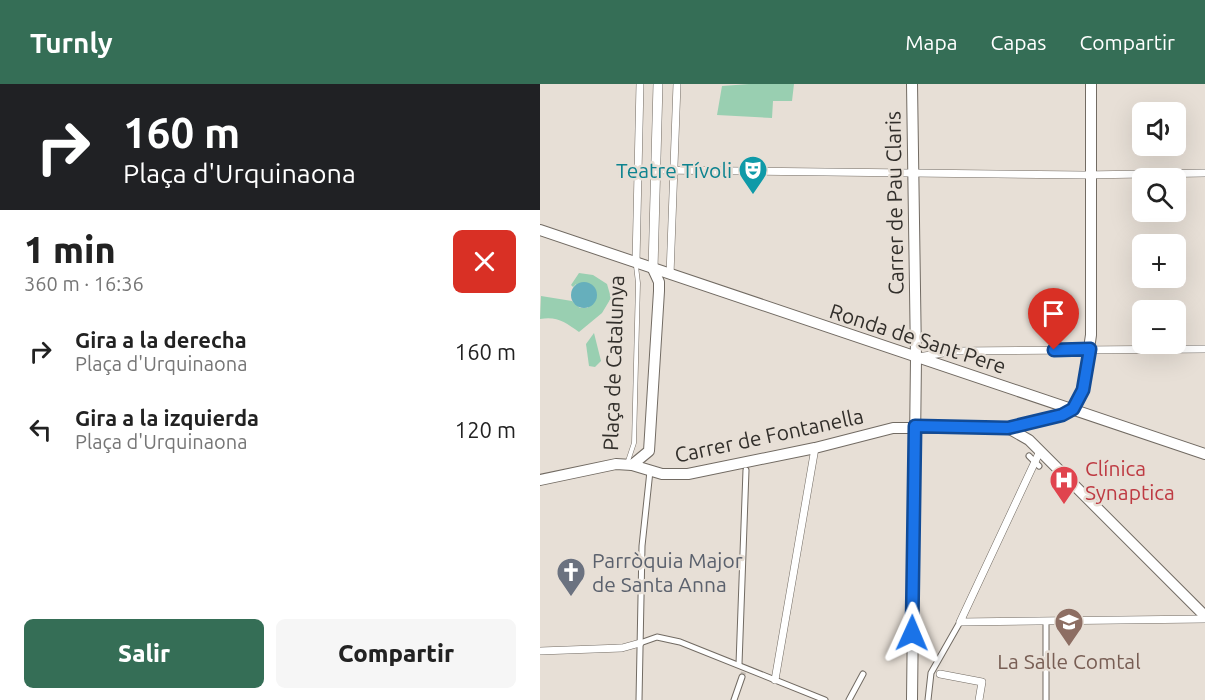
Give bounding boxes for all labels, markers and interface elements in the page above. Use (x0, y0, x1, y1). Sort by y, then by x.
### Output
text: Turnly (30, 27, 113, 58)
text: Mapa (905, 30, 957, 54)
text: Capas (990, 30, 1046, 54)
text: Compartir (1079, 30, 1175, 54)
map controls (1132, 102, 1186, 354)
button: sound (1132, 102, 1186, 156)
icon: right (24, 108, 102, 186)
text: 160 m (123, 109, 240, 156)
street label: Carrer de Pau Claris (880, 111, 908, 295)
theatre icon: Teatre Tívoli (737, 154, 769, 196)
text: Plaça d'Urquinaona (123, 158, 356, 188)
place label: Teatre Tívoli (616, 158, 732, 182)
button: search (1132, 168, 1186, 222)
text: 1 min (24, 229, 116, 270)
button: close (453, 230, 516, 293)
button: + (1132, 234, 1186, 288)
text: 360 m · 16:36 (24, 272, 144, 295)
street label: Plaça de Catalunya (598, 275, 628, 451)
pin (1028, 288, 1079, 350)
icon: arrive (1037, 297, 1070, 330)
street label: Ronda de Sant Pere (827, 298, 1009, 378)
button: − (1132, 300, 1186, 354)
text: Gira a la derecha (75, 327, 247, 352)
icon: right (24, 335, 57, 368)
text: 160 m (455, 339, 516, 364)
text: Plaça d'Urquinaona (75, 352, 247, 375)
street label: Carrer de Fontanella (672, 403, 866, 467)
text: Gira a la izquierda (75, 405, 259, 430)
icon: left (24, 413, 57, 446)
text: 120 m (455, 417, 516, 442)
text: Plaça d'Urquinaona (75, 430, 247, 453)
place label: Clínica Synaptica (1085, 456, 1175, 504)
hospital icon: Clínica Synaptica (1048, 464, 1080, 506)
place label: Parròquia Major de Santa Anna (592, 548, 743, 596)
church icon: Parròquia Major de Santa Anna (555, 556, 587, 598)
position arrow (880, 601, 944, 665)
school or university icon: La Salle Comtal (1053, 606, 1085, 648)
button: Salir (24, 619, 264, 688)
button: Compartir (276, 619, 516, 688)
place label: La Salle Comtal (997, 649, 1141, 673)

